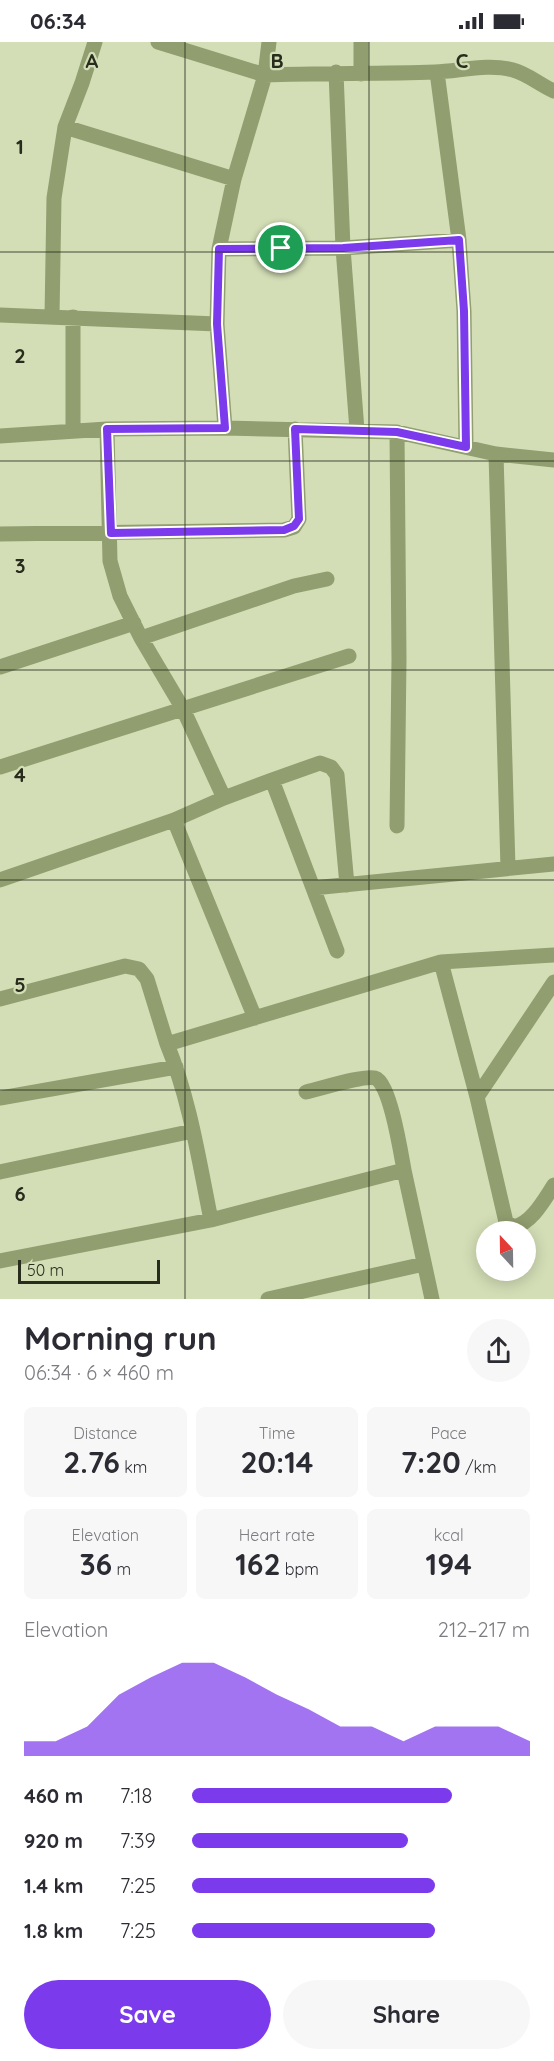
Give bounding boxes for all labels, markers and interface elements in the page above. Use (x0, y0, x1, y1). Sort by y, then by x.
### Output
text: 06:34 (30, 7, 86, 35)
text: A (86, 48, 99, 73)
text: B (270, 48, 284, 73)
text: C (456, 48, 469, 73)
text: 1 (16, 134, 24, 159)
pin (255, 222, 306, 273)
icon: arrive (264, 231, 297, 264)
text: 2 (14, 343, 26, 368)
text: 3 (15, 553, 25, 578)
text: 4 (14, 762, 26, 787)
text: 5 (14, 972, 26, 997)
text: 6 (14, 1181, 26, 1206)
north arrow (476, 1221, 536, 1281)
map controls (476, 1221, 536, 1281)
scale bar (18, 1257, 160, 1284)
text: 50 m (27, 1260, 64, 1280)
text: Morning run (24, 1317, 217, 1358)
button: share (467, 1319, 530, 1382)
text: 06:34 · 6 × 460 m (24, 1360, 174, 1385)
text: Distance (73, 1423, 137, 1443)
text: Time (259, 1423, 295, 1443)
text: Pace (430, 1423, 467, 1443)
text: 2.76 (63, 1443, 120, 1481)
text: 20:14 (240, 1443, 313, 1481)
text: 7:20 (401, 1443, 461, 1481)
text: km (120, 1457, 147, 1477)
text: /km (461, 1457, 497, 1477)
text: Elevation (72, 1525, 139, 1545)
text: Heart rate (239, 1525, 315, 1545)
text: kcal (434, 1525, 464, 1545)
text: 36 (79, 1545, 112, 1583)
text: 162 (235, 1545, 280, 1583)
text: 194 (425, 1545, 472, 1583)
text: m (112, 1559, 131, 1579)
text: bpm (280, 1559, 319, 1579)
text: Elevation (24, 1617, 108, 1642)
text: 212–217 m (438, 1617, 530, 1642)
text: 460 m (24, 1783, 83, 1808)
text: 7:18 (120, 1783, 152, 1808)
text: 920 m (24, 1828, 83, 1853)
text: 7:39 (120, 1828, 156, 1853)
text: 1.4 km (24, 1873, 83, 1898)
text: 7:25 (120, 1873, 156, 1898)
text: 1.8 km (24, 1918, 83, 1943)
text: 7:25 (120, 1918, 156, 1943)
button: Save (24, 1980, 271, 2049)
button: Share (283, 1980, 530, 2049)

